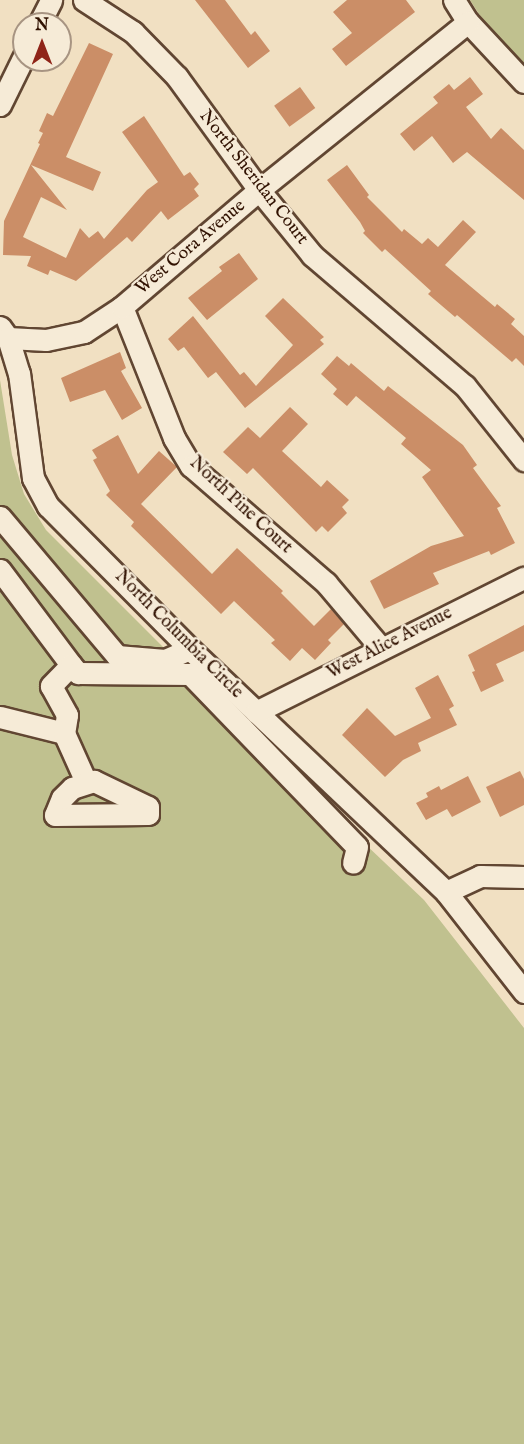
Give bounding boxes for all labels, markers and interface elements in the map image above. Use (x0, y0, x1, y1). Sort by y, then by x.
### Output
north arrow (12, 12, 72, 72)
text: N (35, 16, 49, 36)
street label: North Sheridan Court (194, 106, 312, 250)
street label: West Cora Avenue (132, 196, 250, 300)
street label: North Pine Court (184, 453, 296, 559)
street label: North Columbia Circle (109, 566, 247, 704)
street label: West Alice Avenue (324, 603, 456, 685)

